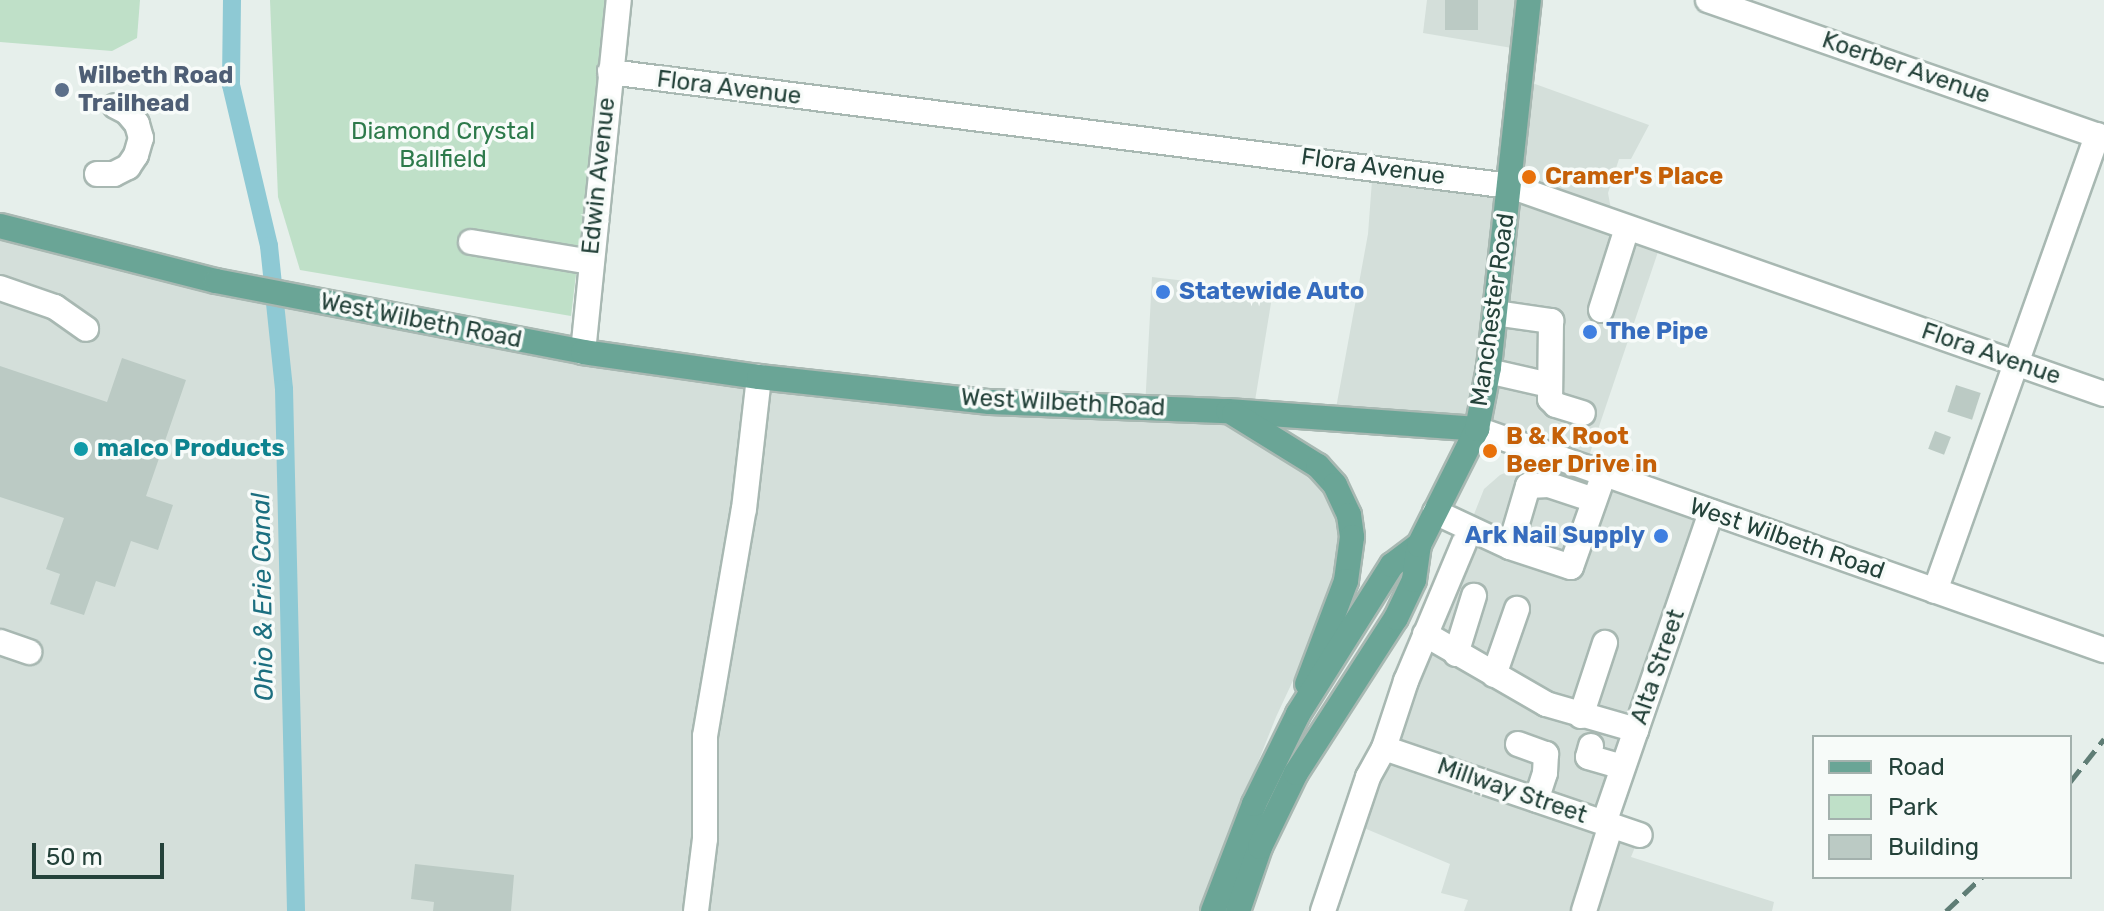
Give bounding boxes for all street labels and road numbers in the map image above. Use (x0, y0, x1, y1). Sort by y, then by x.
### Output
street label: Koerber Avenue (1818, 26, 1994, 110)
street label: Flora Avenue (655, 65, 803, 111)
street label: Edwin Avenue (576, 96, 622, 256)
street label: Flora Avenue (1299, 143, 1447, 191)
street label: Manchester Road (1465, 211, 1521, 409)
street label: West Wilbeth Road (318, 287, 524, 355)
street label: Flora Avenue (1917, 317, 2065, 391)
street label: West Wilbeth Road (960, 383, 1166, 423)
street label: West Wilbeth Road (1685, 492, 1889, 586)
street label: Alta Street (1625, 606, 1691, 728)
street label: Millway Street (1433, 752, 1591, 830)

